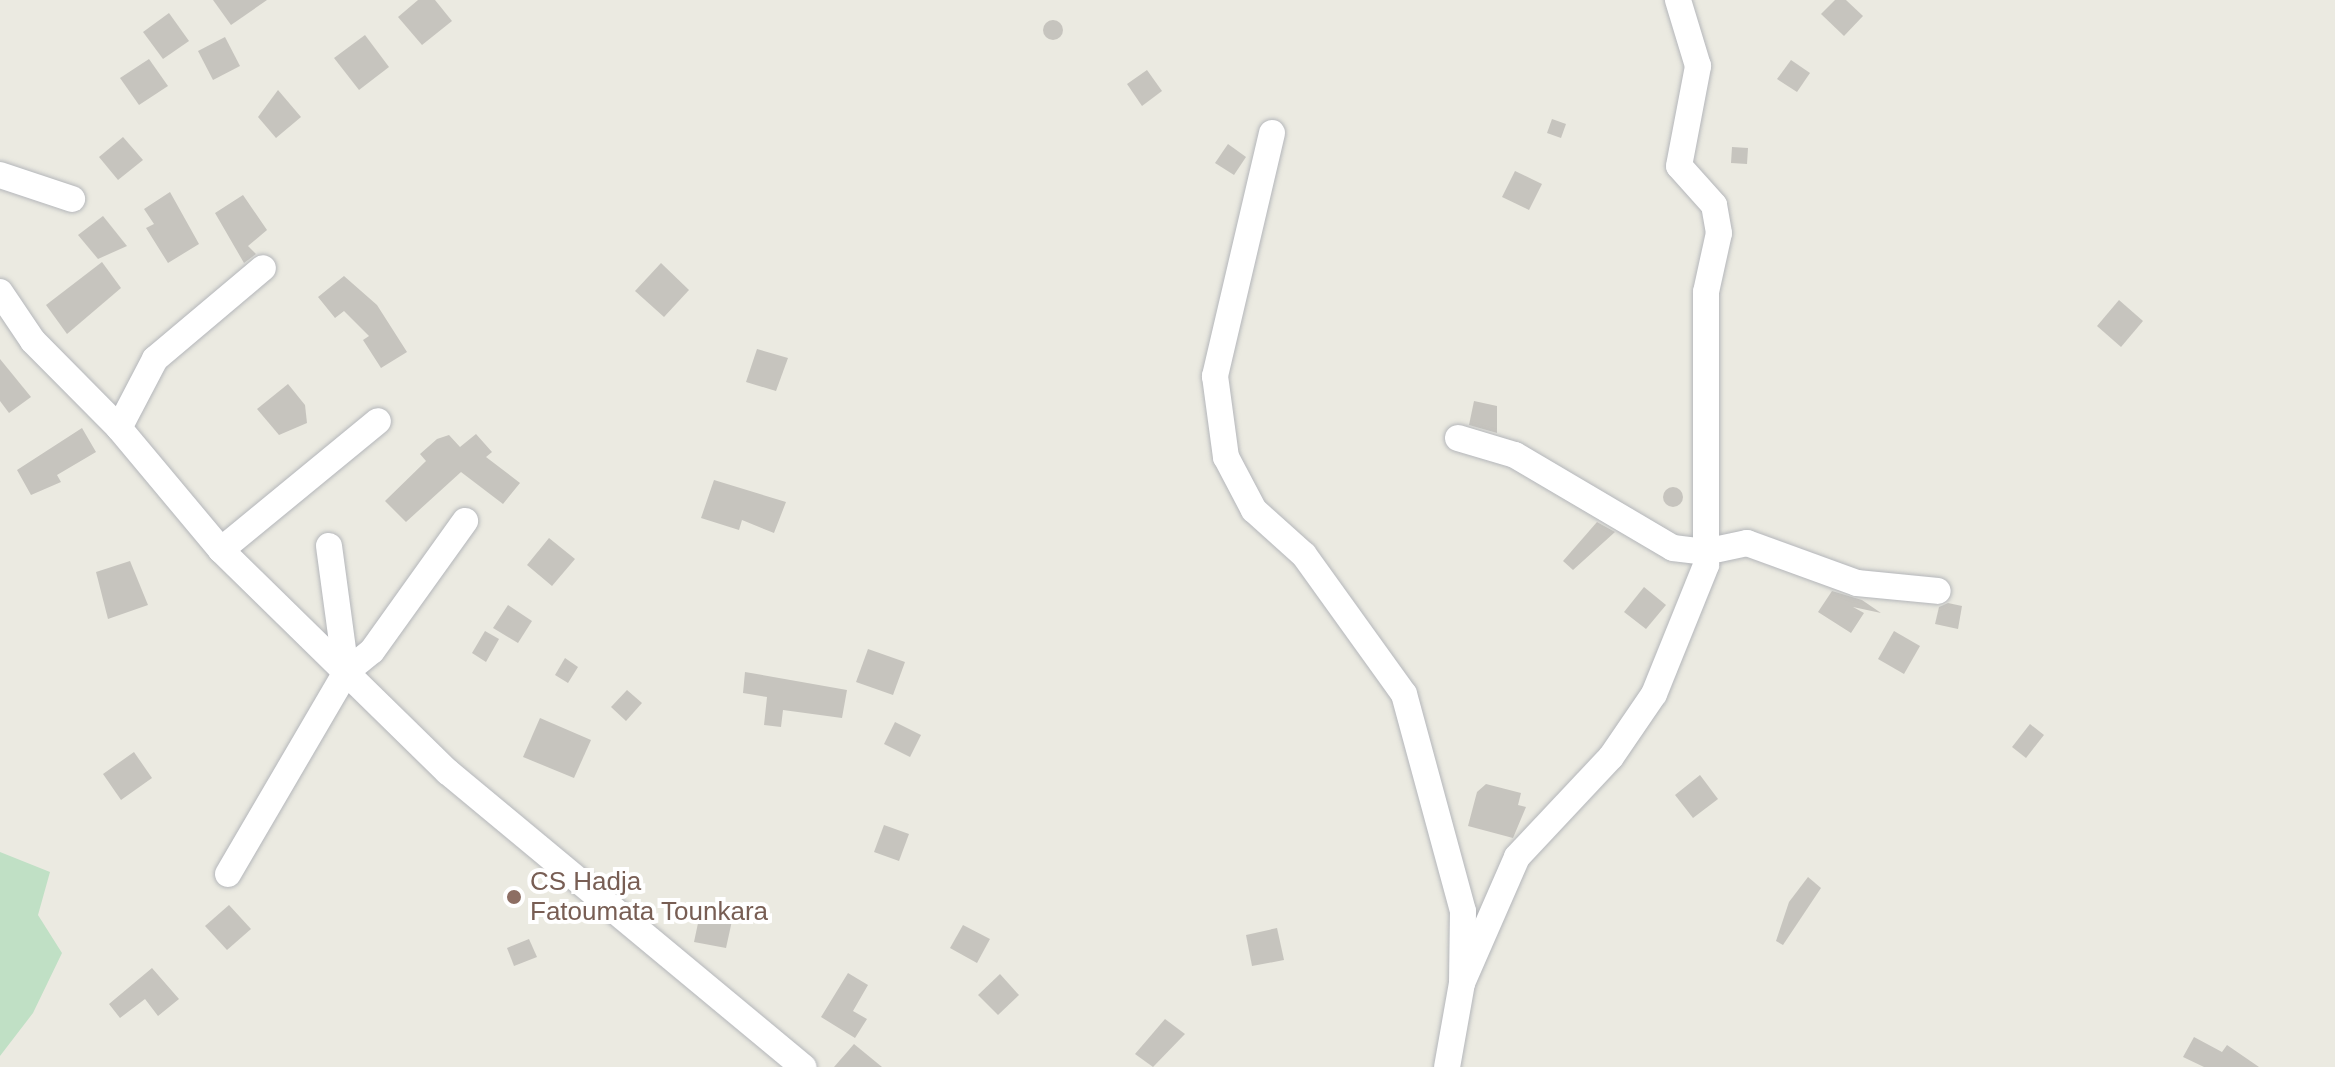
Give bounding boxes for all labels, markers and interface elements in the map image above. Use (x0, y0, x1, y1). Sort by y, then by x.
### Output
place label: CS Hadja Fatoumata Tounkara (530, 866, 768, 928)
marker: CS Hadja Fatoumata Tounkara (505, 888, 523, 906)

